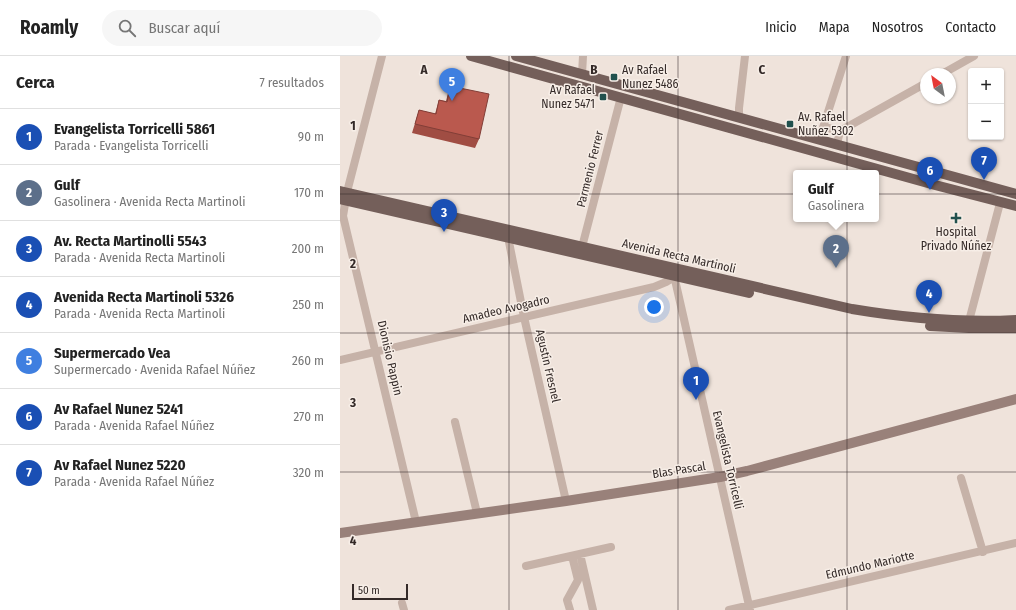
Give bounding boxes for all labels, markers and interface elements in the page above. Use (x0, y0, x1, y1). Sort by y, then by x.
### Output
search box (102, 10, 382, 46)
text: Roamly (20, 16, 78, 39)
icon: search (116, 17, 138, 39)
text: Buscar aquí (148, 19, 220, 37)
text: Inicio (765, 19, 797, 36)
text: Mapa (819, 19, 850, 36)
text: Nosotros (872, 19, 923, 36)
text: Contacto (945, 19, 996, 36)
text: A (419, 62, 428, 77)
text: B (590, 62, 598, 77)
text: C (759, 62, 766, 77)
place label: Av Rafael Nunez 5486 (622, 63, 679, 91)
pin: 5 (439, 68, 465, 101)
north arrow (920, 68, 956, 104)
map controls (968, 68, 1004, 140)
button: + (968, 68, 1004, 104)
text: Cerca (16, 72, 55, 93)
marker: Av Rafael Nunez 5486 (609, 72, 619, 82)
text: 7 resultados (259, 75, 324, 90)
place label: Av Rafael Nunez 5471 (541, 83, 595, 111)
marker: Av Rafael Nunez 5471 (598, 92, 608, 102)
button: − (968, 104, 1004, 140)
place label: Av. Rafael Nuñez 5302 (798, 110, 854, 138)
text: 1 (350, 118, 356, 133)
marker: Av. Rafael Nuñez 5302 (785, 119, 795, 129)
text: Evangelista Torricelli 5861 (54, 120, 215, 138)
text: 1 (26, 129, 32, 144)
text: 90 m (298, 129, 324, 144)
street label: Parmenio Ferrer (574, 129, 606, 209)
text: Parada · Evangelista Torricelli (54, 138, 208, 153)
pin: 7 (971, 147, 997, 180)
pin: 6 (917, 157, 943, 190)
popup (793, 170, 879, 222)
text: Gulf (54, 176, 80, 194)
text: Gulf (808, 180, 833, 198)
text: 2 (26, 185, 32, 200)
text: 170 m (294, 185, 324, 200)
text: Gasolinera · Avenida Recta Martinoli (54, 194, 246, 209)
text: Gasolinera (808, 198, 864, 213)
pin: 3 (431, 199, 457, 232)
marker: Hospital Privado Núñez (950, 212, 962, 224)
place label: Hospital Privado Núñez (921, 225, 991, 253)
text: Av. Recta Martinolli 5543 (54, 232, 206, 250)
pin: 2 (823, 235, 849, 268)
street label: Avenida Recta Martinoli (621, 236, 737, 276)
text: 3 (26, 241, 32, 256)
text: 200 m (292, 241, 324, 256)
text: Parada · Avenida Recta Martinoli (54, 250, 225, 265)
text: 2 (349, 256, 356, 271)
pin: 4 (916, 280, 942, 313)
text: Avenida Recta Martinoli 5326 (54, 288, 234, 306)
street label: Amadeo Avogadro (461, 292, 551, 326)
text: 4 (26, 297, 32, 312)
text: 250 m (292, 297, 324, 312)
your location (644, 297, 664, 317)
text: Parada · Avenida Recta Martinoli (54, 306, 225, 321)
street label: Dionisio Pappin (375, 319, 405, 397)
street label: Agustín Fresnel (533, 328, 563, 404)
text: Supermercado Vea (54, 344, 171, 362)
text: 5 (26, 353, 32, 368)
text: 260 m (292, 353, 324, 368)
text: Supermercado · Avenida Rafael Núñez (54, 362, 255, 377)
pin: 1 (683, 367, 709, 400)
text: 3 (349, 395, 356, 410)
text: Av Rafael Nunez 5241 (54, 400, 183, 418)
text: 6 (26, 409, 32, 424)
text: 270 m (293, 409, 324, 424)
street label: Evangelista Torricelli (710, 409, 746, 511)
text: Parada · Avenida Rafael Núñez (54, 418, 214, 433)
text: Av Rafael Nunez 5220 (54, 456, 186, 474)
street label: Blas Pascal (651, 459, 707, 481)
text: 7 (26, 465, 32, 480)
text: 320 m (293, 465, 324, 480)
text: Parada · Avenida Rafael Núñez (54, 474, 214, 489)
text: 4 (350, 533, 357, 548)
street label: Edmundo Mariotte (824, 548, 916, 582)
scale bar (352, 582, 408, 601)
text: 50 m (358, 584, 380, 597)

